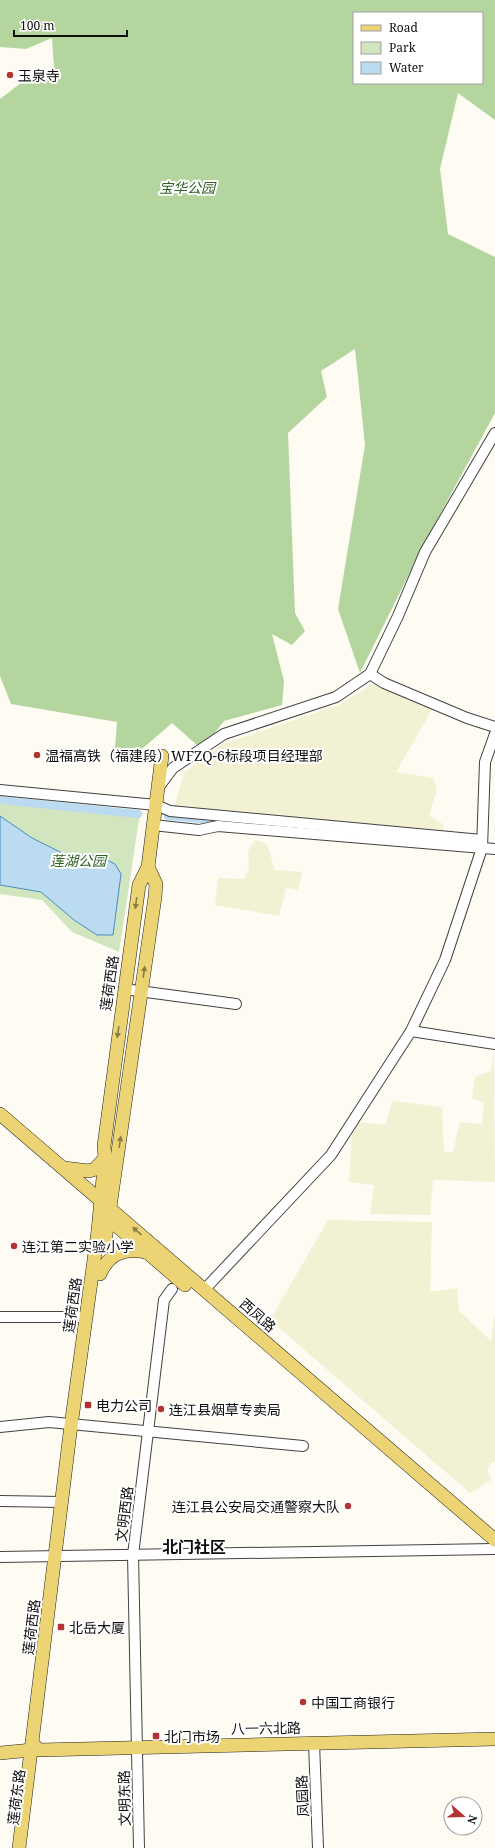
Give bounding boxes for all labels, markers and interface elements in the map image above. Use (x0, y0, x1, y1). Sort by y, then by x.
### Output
scale bar (14, 12, 127, 38)
legend (353, 12, 483, 84)
text: 100 m (20, 17, 55, 34)
text: Road (389, 19, 419, 36)
text: Park (389, 39, 417, 56)
text: Water (389, 59, 424, 76)
place label: 玉泉寺 (18, 66, 60, 85)
marker: 玉泉寺 (5, 70, 15, 80)
park label: 宝华公园 (159, 178, 217, 197)
place label: 温福高铁（福建段）WFZQ-6标段项目经理部 (45, 746, 323, 765)
marker: 温福高铁（福建段）WFZQ-6标段项目经理部 (32, 750, 42, 760)
park label: 莲湖公园 (50, 851, 108, 870)
one-way arrow (133, 897, 139, 910)
street label: 莲荷西路 (96, 954, 122, 1012)
one-way arrow (141, 966, 147, 978)
one-way arrow (115, 1026, 121, 1038)
one-way arrow (117, 1136, 123, 1148)
one-way arrow (132, 1227, 142, 1236)
place label: 连江第二实验小学 (22, 1237, 134, 1256)
marker: 连江第二实验小学 (9, 1241, 19, 1251)
street label: 莲荷西路 (59, 1276, 85, 1334)
street label: 西凤路 (236, 1294, 280, 1336)
place label: 电力公司 (96, 1396, 152, 1415)
marker: 电力公司 (83, 1400, 93, 1410)
place label: 连江县烟草专卖局 (169, 1400, 281, 1419)
marker: 连江县烟草专卖局 (156, 1404, 166, 1414)
street label: 文明西路 (111, 1485, 137, 1543)
place label: 连江县公安局交通警察大队 (172, 1497, 340, 1516)
marker: 连江县公安局交通警察大队 (343, 1501, 353, 1511)
district label: 北门社区 (162, 1536, 226, 1558)
street label: 莲荷西路 (18, 1598, 44, 1656)
place label: 北岳大厦 (69, 1618, 125, 1637)
marker: 北岳大厦 (56, 1622, 66, 1632)
place label: 中国工商银行 (311, 1693, 395, 1712)
marker: 中国工商银行 (298, 1697, 308, 1707)
street label: 八一六北路 (231, 1718, 301, 1738)
place label: 北门市场 (164, 1727, 220, 1746)
marker: 北门市场 (151, 1731, 161, 1741)
street label: 莲荷东路 (3, 1768, 29, 1826)
street label: 文明东路 (114, 1770, 134, 1826)
street label: 凤园路 (291, 1775, 313, 1817)
north arrow (443, 1796, 483, 1836)
text: N (464, 1813, 481, 1827)

